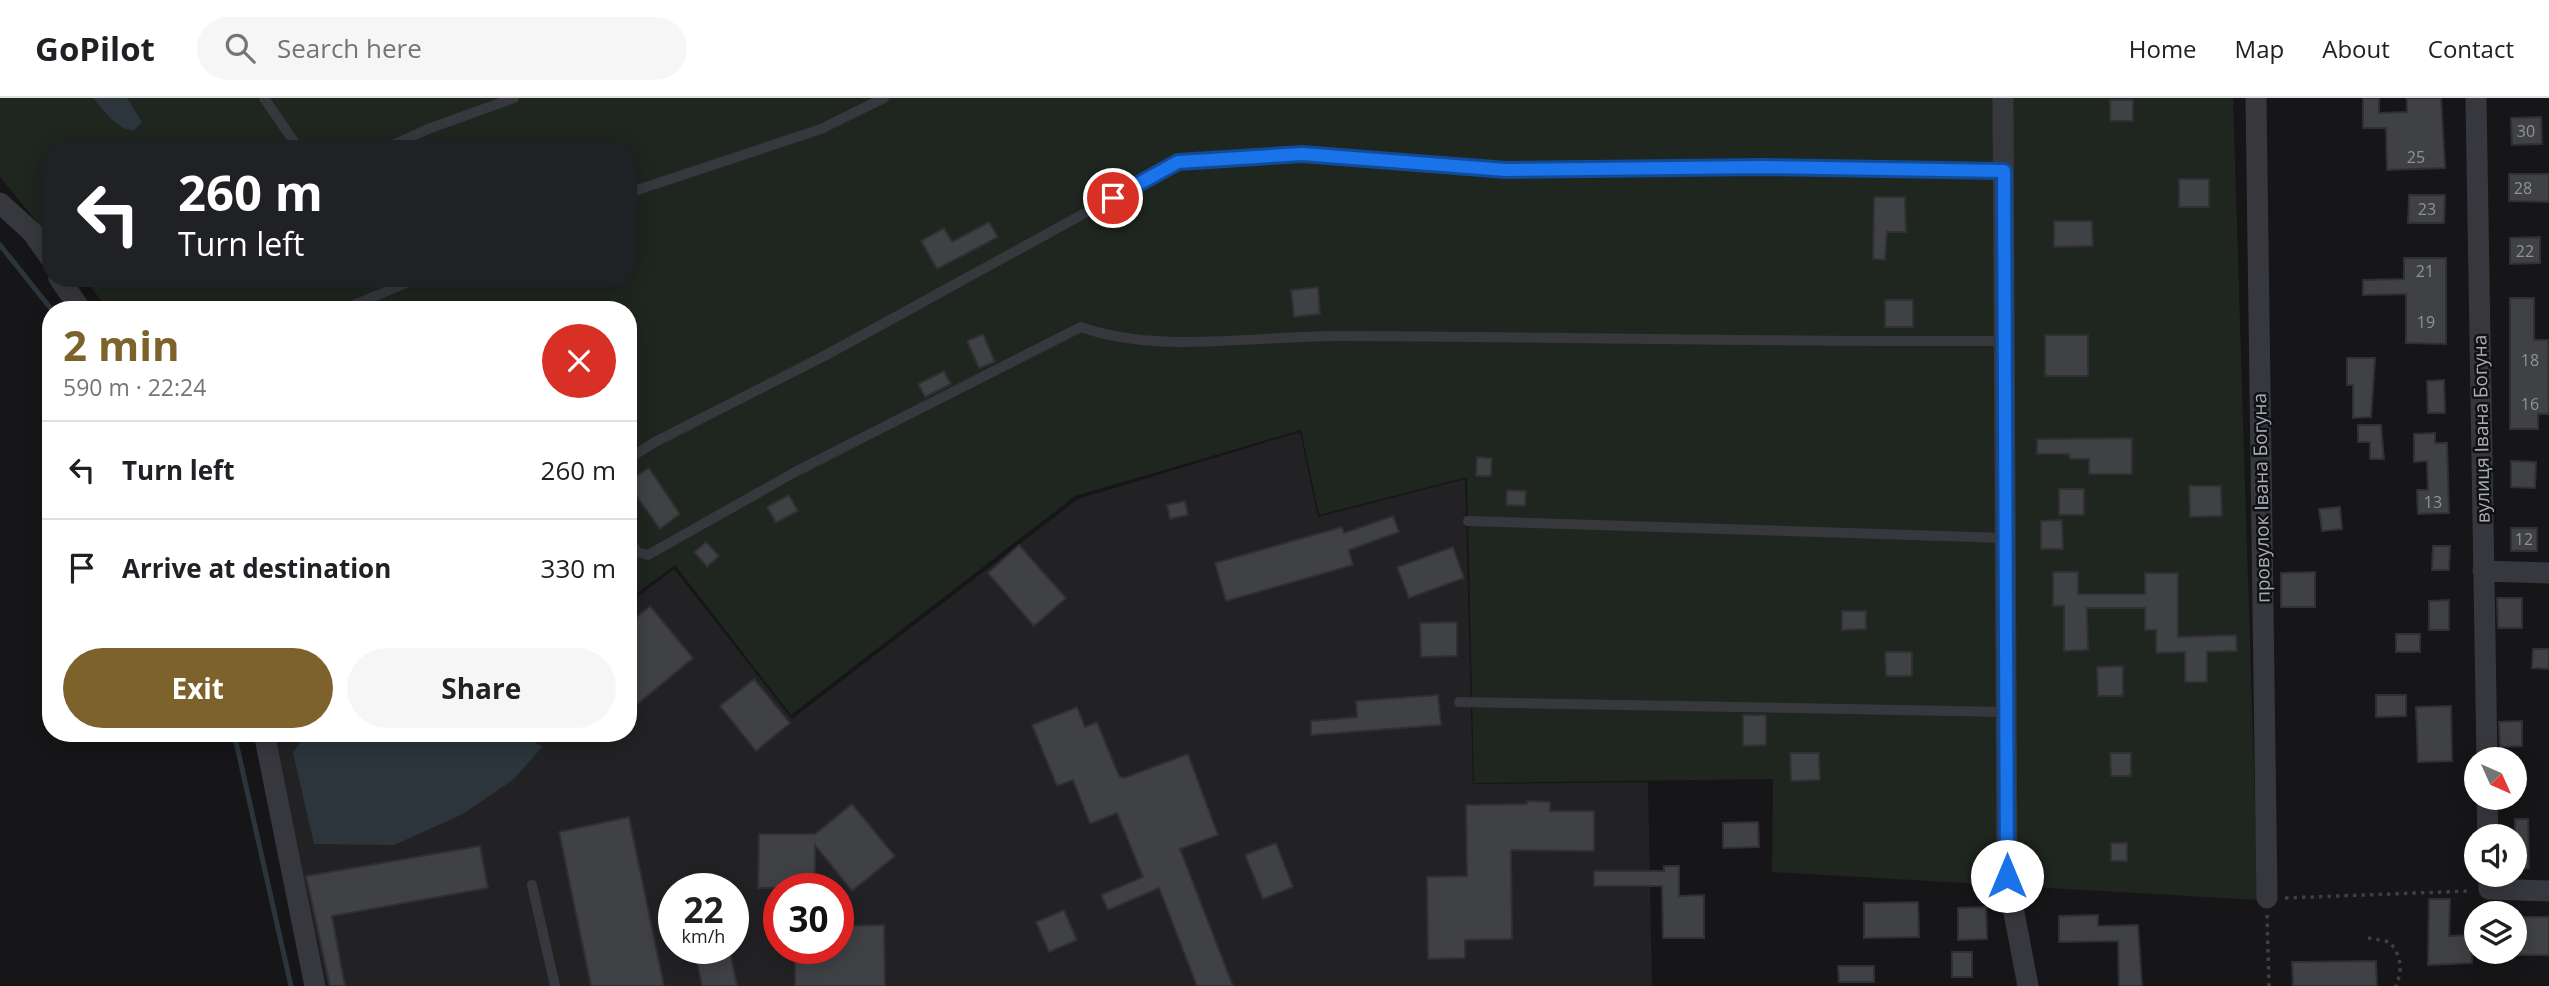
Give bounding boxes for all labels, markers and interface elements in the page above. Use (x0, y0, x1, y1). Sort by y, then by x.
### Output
search box (197, 17, 687, 80)
text: GoPilot (35, 26, 155, 71)
icon: search (221, 29, 259, 67)
text: Search here (277, 30, 422, 66)
text: Home (2129, 32, 2197, 65)
text: Map (2235, 32, 2284, 65)
text: About (2322, 32, 2390, 65)
text: Contact (2428, 32, 2514, 65)
house number: 30 (2517, 120, 2535, 142)
house number: 25 (2407, 146, 2425, 168)
text: 260 m (178, 159, 323, 225)
icon: left (63, 168, 154, 259)
pin (1083, 168, 1143, 228)
house number: 28 (2514, 177, 2532, 199)
icon: arrive (1094, 179, 1132, 217)
house number: 23 (2418, 198, 2436, 220)
text: Turn left (178, 222, 304, 265)
house number: 22 (2516, 240, 2534, 262)
house number: 21 (2416, 260, 2434, 282)
house number: 19 (2417, 311, 2435, 333)
text: 2 min (63, 316, 180, 373)
button: close (542, 324, 616, 398)
street label: вулиця Івана Богуна (2466, 335, 2496, 523)
house number: 18 (2521, 349, 2539, 371)
text: 590 m · 22:24 (63, 371, 206, 403)
street label: провулок Івана Богуна (2246, 393, 2276, 603)
house number: 16 (2521, 393, 2539, 415)
icon: left (63, 451, 101, 489)
text: Turn left (122, 452, 234, 488)
text: 260 m (541, 452, 616, 488)
house number: 13 (2424, 491, 2442, 513)
house number: 12 (2515, 528, 2533, 550)
icon: arrive (63, 549, 101, 587)
text: Arrive at destination (122, 550, 391, 586)
text: 330 m (541, 550, 616, 586)
button: Exit (63, 648, 333, 728)
button: Share (347, 648, 616, 728)
north arrow (2464, 747, 2527, 810)
map controls (2464, 747, 2527, 964)
button: sound (2464, 824, 2527, 887)
position arrow (1970, 839, 2044, 913)
speed limit sign: 30 (763, 873, 854, 964)
text: 22 (683, 886, 724, 933)
button: layers (2464, 901, 2527, 964)
text: km/h (682, 924, 725, 948)

